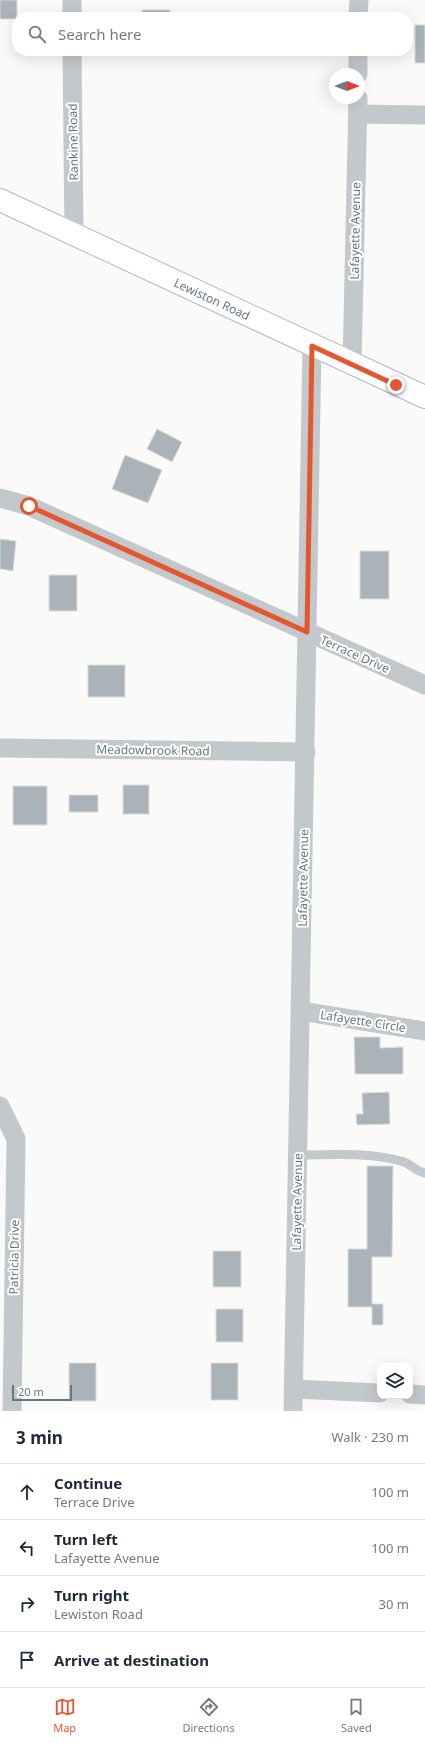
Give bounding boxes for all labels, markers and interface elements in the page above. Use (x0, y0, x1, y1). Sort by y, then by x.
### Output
search box (12, 12, 413, 56)
icon: search (26, 23, 48, 45)
text: Search here (58, 24, 141, 44)
north arrow (329, 68, 365, 104)
street label: Rankine Road (64, 103, 82, 181)
street label: Lafayette Avenue (346, 182, 364, 280)
street label: Lewiston Road (171, 274, 253, 324)
route end (387, 376, 405, 394)
route start (20, 497, 38, 515)
street label: Terrace Drive (318, 631, 393, 677)
street label: Meadowbrook Road (96, 741, 210, 759)
street label: Lafayette Avenue (294, 829, 312, 927)
street label: Lafayette Circle (319, 1006, 407, 1036)
street label: Lafayette Avenue (288, 1153, 306, 1251)
street label: Patricia Drive (5, 1219, 23, 1295)
map controls (377, 1363, 413, 1399)
button: layers (377, 1363, 413, 1399)
scale bar (12, 1383, 72, 1402)
text: 20 m (18, 1384, 44, 1399)
text: 3 min (16, 1426, 63, 1449)
text: Walk · 230 m (331, 1428, 409, 1446)
text: Continue (54, 1473, 122, 1493)
icon: ahead (16, 1481, 38, 1503)
text: 100 m (371, 1483, 409, 1501)
text: Terrace Drive (54, 1493, 135, 1511)
text: Turn left (54, 1529, 118, 1549)
icon: left (16, 1537, 38, 1559)
text: 100 m (371, 1539, 409, 1557)
text: Lafayette Avenue (54, 1549, 160, 1567)
text: Turn right (54, 1585, 129, 1605)
icon: right (16, 1593, 38, 1615)
text: 30 m (379, 1595, 409, 1613)
text: Lewiston Road (54, 1605, 143, 1623)
icon: arrive (16, 1649, 38, 1671)
text: Arrive at destination (54, 1650, 209, 1670)
tab: Map (53, 1696, 76, 1735)
tab: Directions (182, 1696, 235, 1735)
tab: Saved (341, 1696, 372, 1735)

